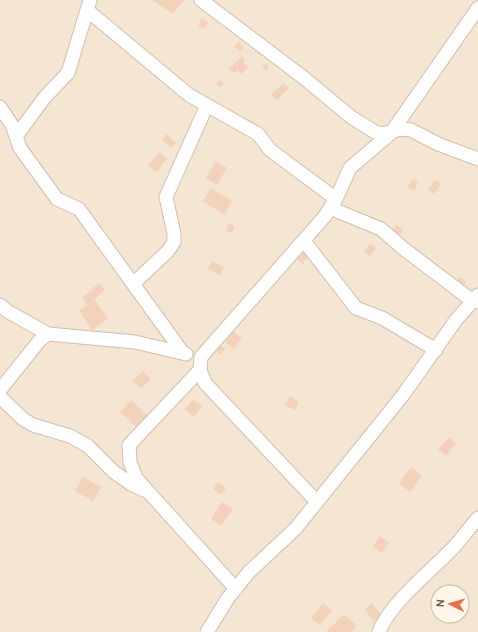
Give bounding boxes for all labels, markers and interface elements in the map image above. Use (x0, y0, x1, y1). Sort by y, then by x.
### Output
north arrow (430, 584, 470, 624)
text: N (434, 599, 448, 608)

